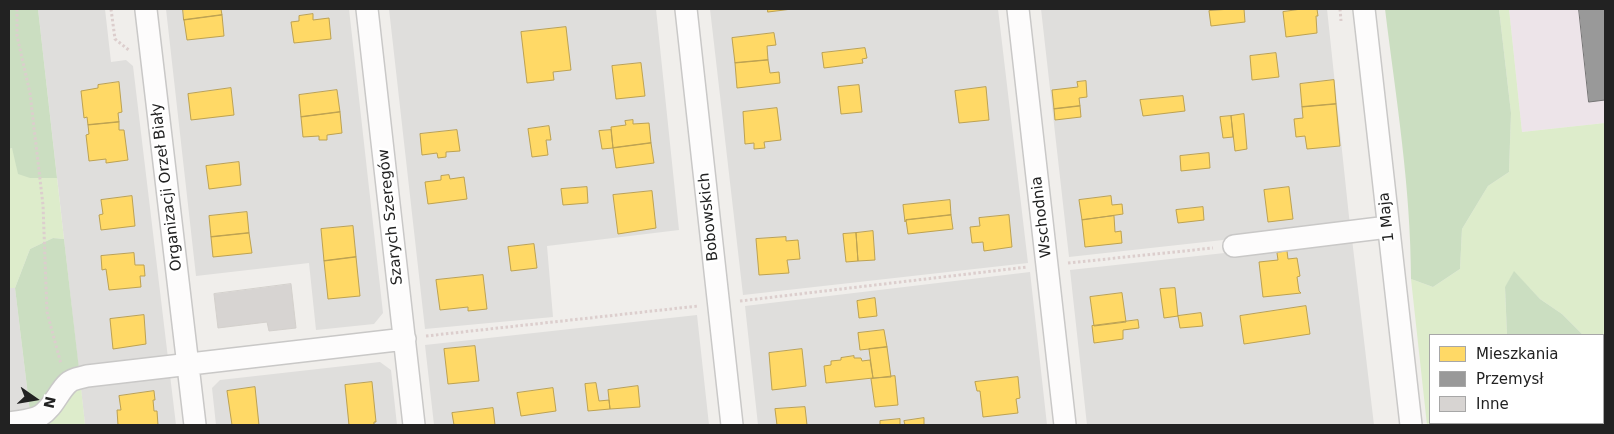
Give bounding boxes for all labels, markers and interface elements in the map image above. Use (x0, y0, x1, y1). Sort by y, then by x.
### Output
street label: Organizacji Orzeł Biały (148, 102, 186, 272)
street label: Szarych Szeregów (375, 148, 407, 286)
street label: Bobowskich (695, 172, 723, 262)
street label: Wschodnia (1028, 175, 1056, 259)
street label: 1 Maja (1375, 191, 1399, 243)
legend (1429, 334, 1604, 424)
text: Mieszkania (1476, 345, 1559, 363)
text: Przemysł (1476, 370, 1544, 388)
north arrow (10, 374, 60, 424)
text: N (41, 395, 59, 410)
text: Inne (1476, 395, 1509, 413)

